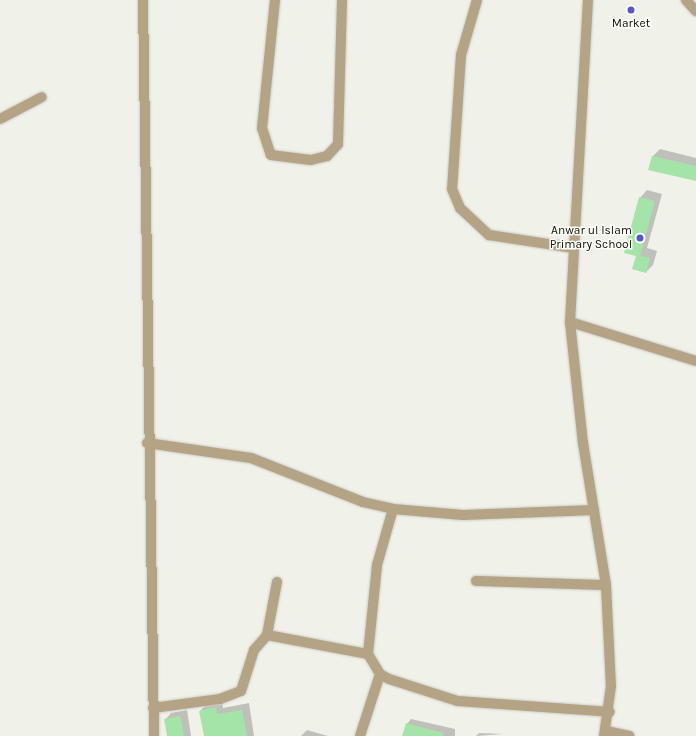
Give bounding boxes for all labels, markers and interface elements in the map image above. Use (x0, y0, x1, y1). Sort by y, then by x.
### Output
marker: Market (626, 5, 636, 15)
place label: Market (612, 17, 650, 31)
place label: Anwar ul Islam Primary School (550, 224, 632, 252)
marker: Anwar ul Islam Primary School (635, 233, 645, 243)

